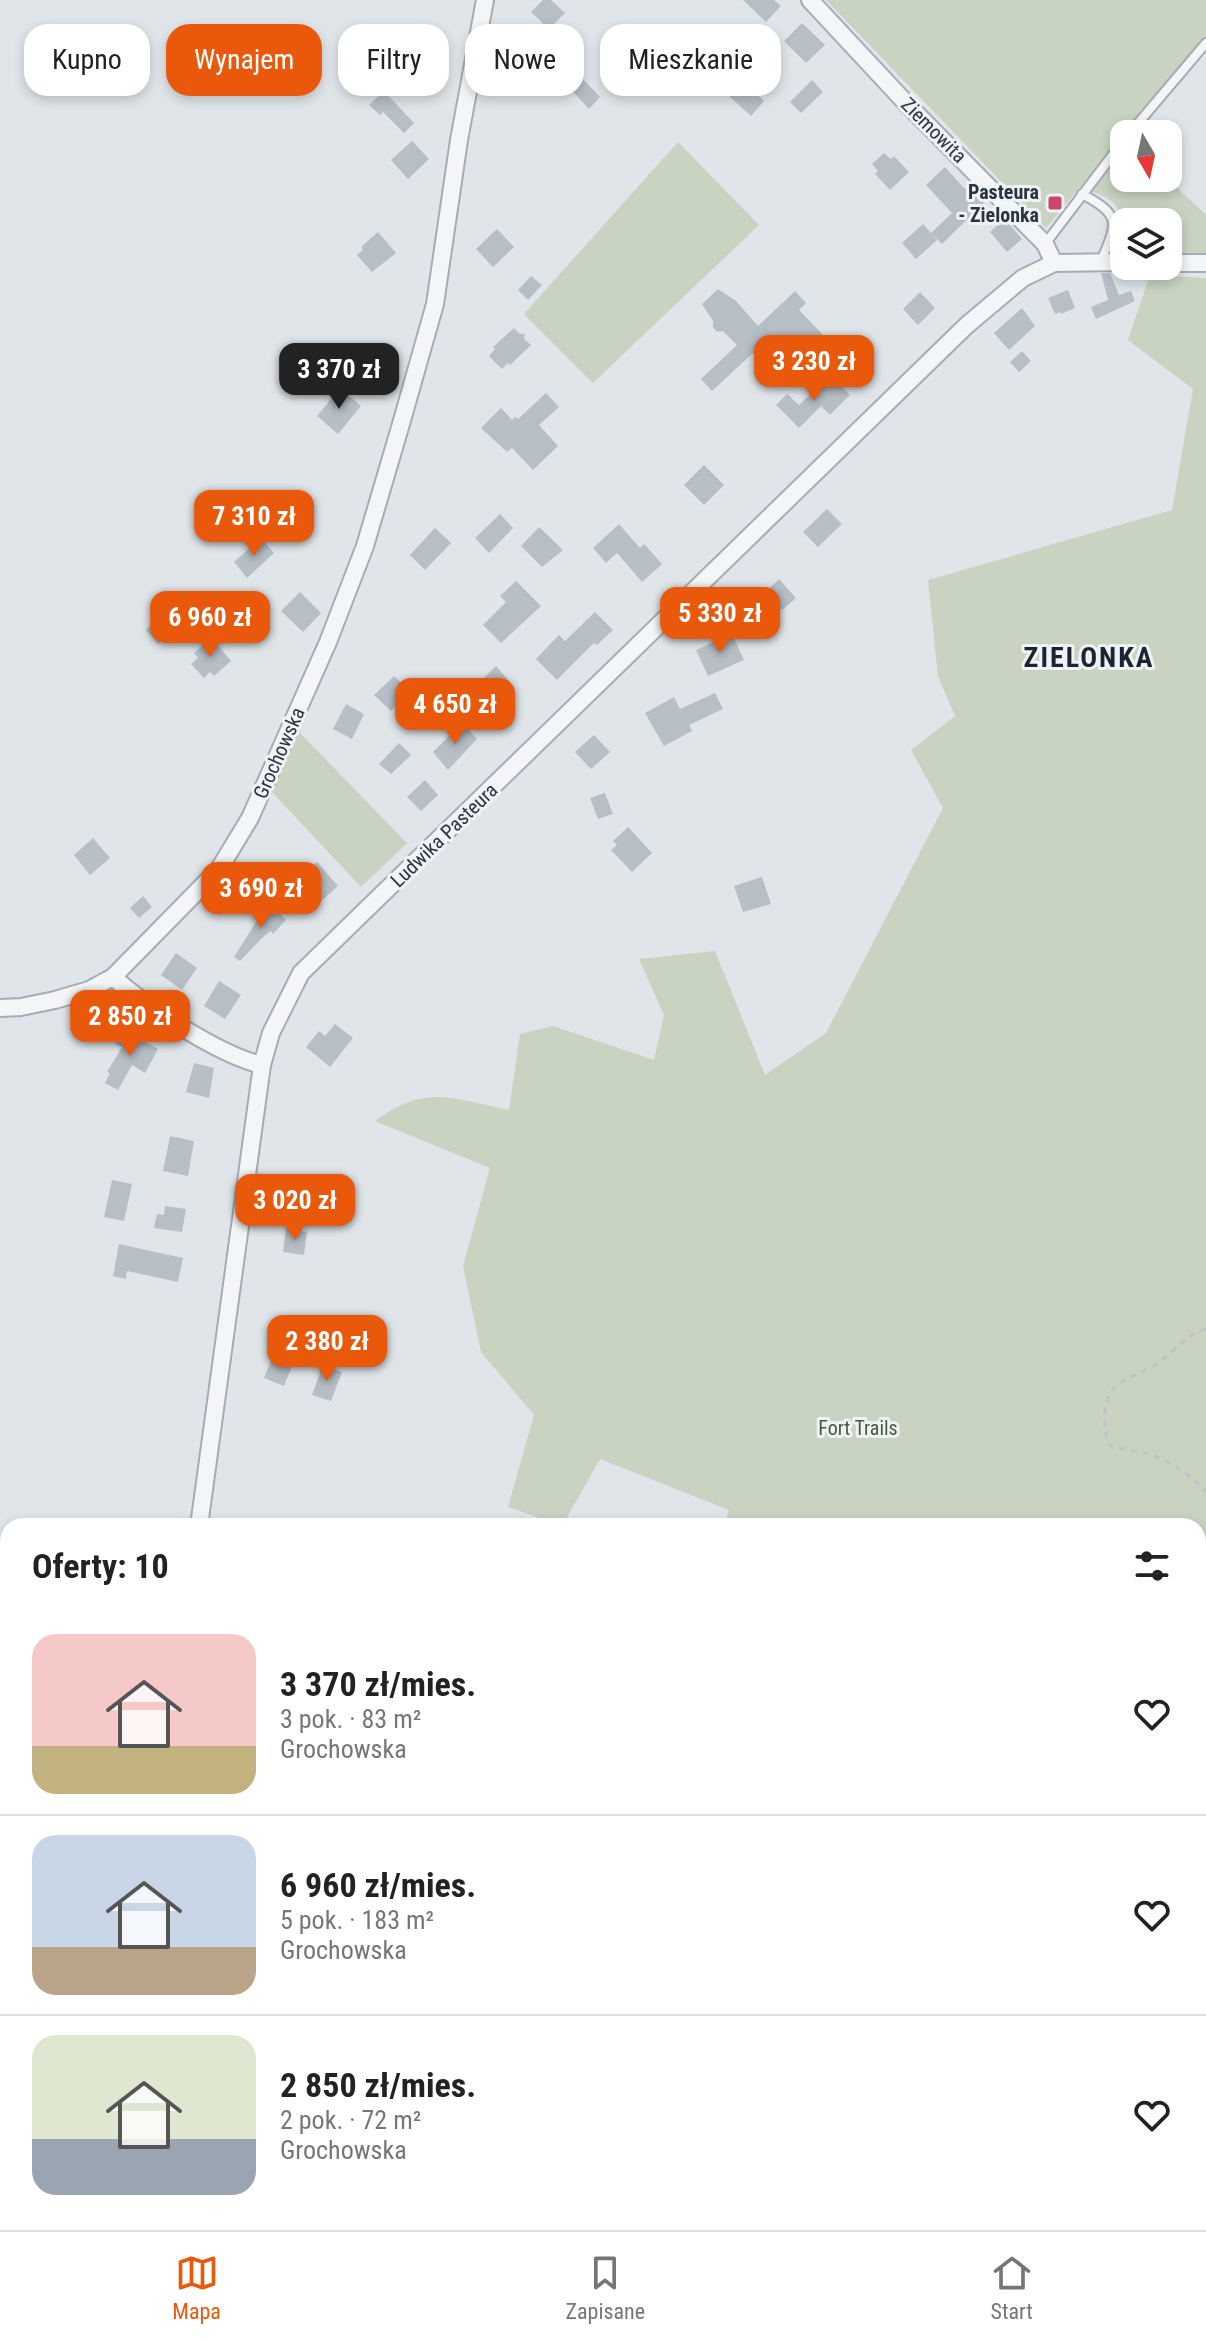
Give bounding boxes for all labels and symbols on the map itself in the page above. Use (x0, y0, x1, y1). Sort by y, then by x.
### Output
street label: Ziemowita (896, 92, 972, 168)
north arrow (1110, 120, 1182, 192)
place label: Pasteura - Zielonka (958, 180, 1039, 227)
marker: Pasteura - Zielonka (1046, 194, 1064, 212)
pin: 3 230 zł (731, 335, 897, 403)
pin: 3 370 zł (256, 343, 422, 411)
pin: 7 310 zł (171, 490, 337, 558)
pin: 5 330 zł (637, 587, 803, 655)
pin: 6 960 zł (127, 591, 293, 659)
district label: ZIELONKA (1024, 641, 1154, 674)
pin: 4 650 zł (372, 678, 538, 746)
street label: Grochowska (248, 704, 310, 802)
street label: Ludwika Pasteura (386, 778, 502, 892)
pin: 3 690 zł (178, 862, 344, 930)
pin: 2 850 zł (47, 990, 213, 1058)
pin: 3 020 zł (212, 1174, 378, 1242)
pin: 2 380 zł (244, 1315, 410, 1383)
park label: Fort Trails (818, 1416, 898, 1440)

